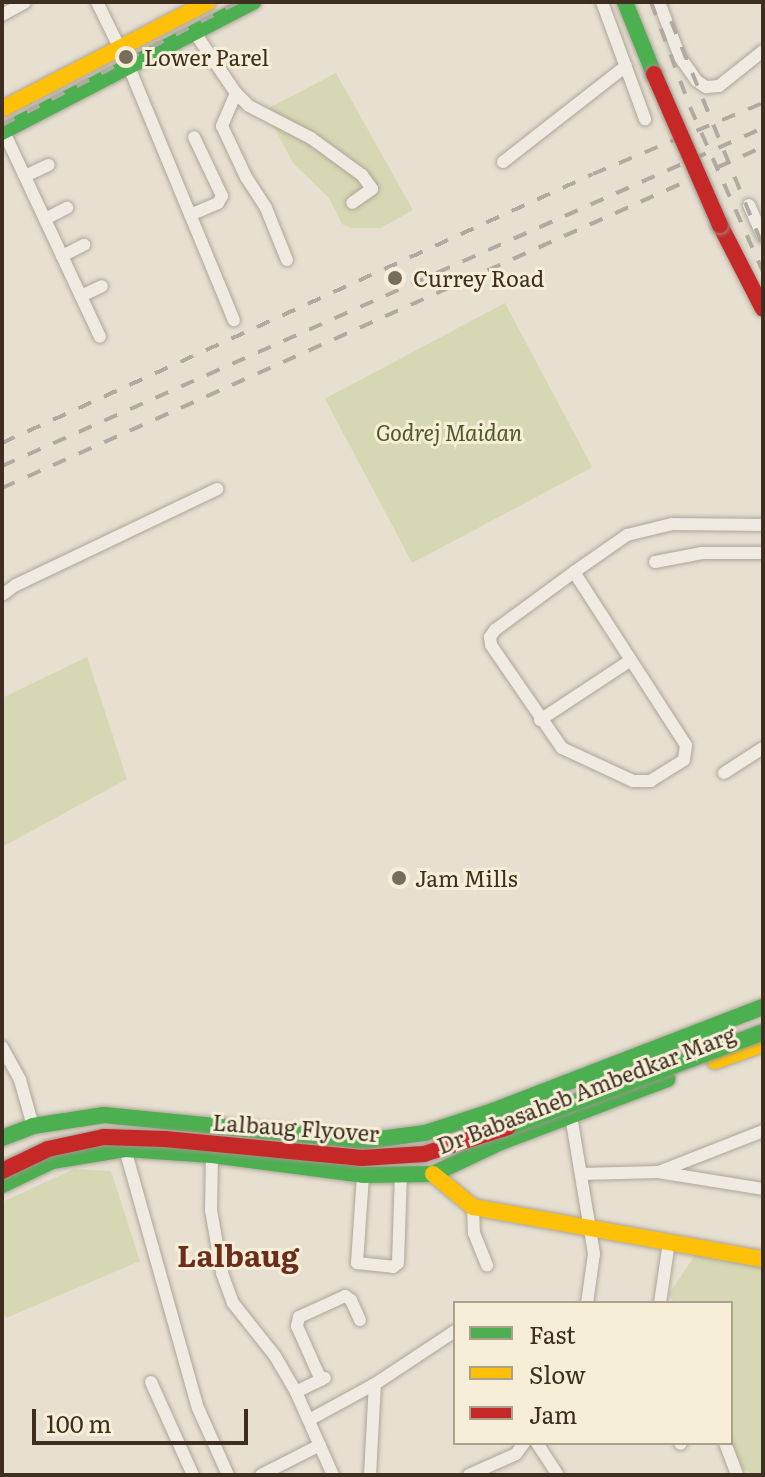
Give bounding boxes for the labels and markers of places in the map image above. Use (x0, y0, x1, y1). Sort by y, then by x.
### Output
place label: Lower Parel (144, 44, 269, 70)
marker: Lower Parel (115, 46, 137, 68)
place label: Currey Road (413, 265, 544, 291)
marker: Currey Road (384, 267, 406, 289)
place label: Jam Mills (415, 865, 518, 891)
marker: Jam Mills (390, 869, 408, 887)

